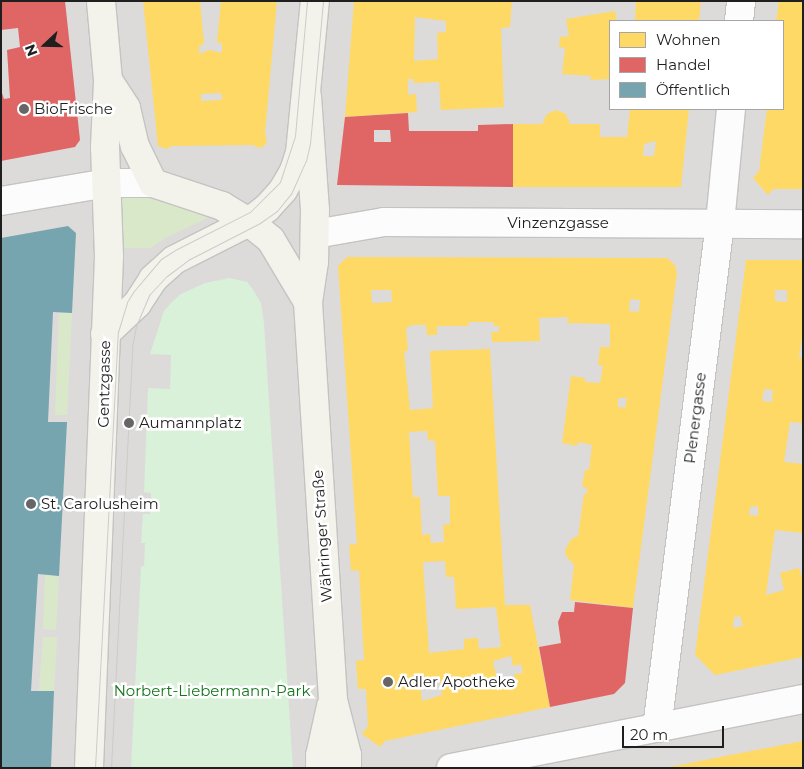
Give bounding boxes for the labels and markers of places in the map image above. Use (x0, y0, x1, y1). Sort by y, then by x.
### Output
place label: BioFrische (34, 100, 113, 118)
marker: BioFrische (18, 103, 30, 115)
place label: Aumannplatz (139, 414, 242, 432)
marker: Aumannplatz (123, 417, 135, 429)
place label: St. Carolusheim (41, 495, 159, 513)
marker: St. Carolusheim (25, 498, 37, 510)
place label: Adler Apotheke (398, 673, 515, 691)
marker: Adler Apotheke (382, 676, 394, 688)

